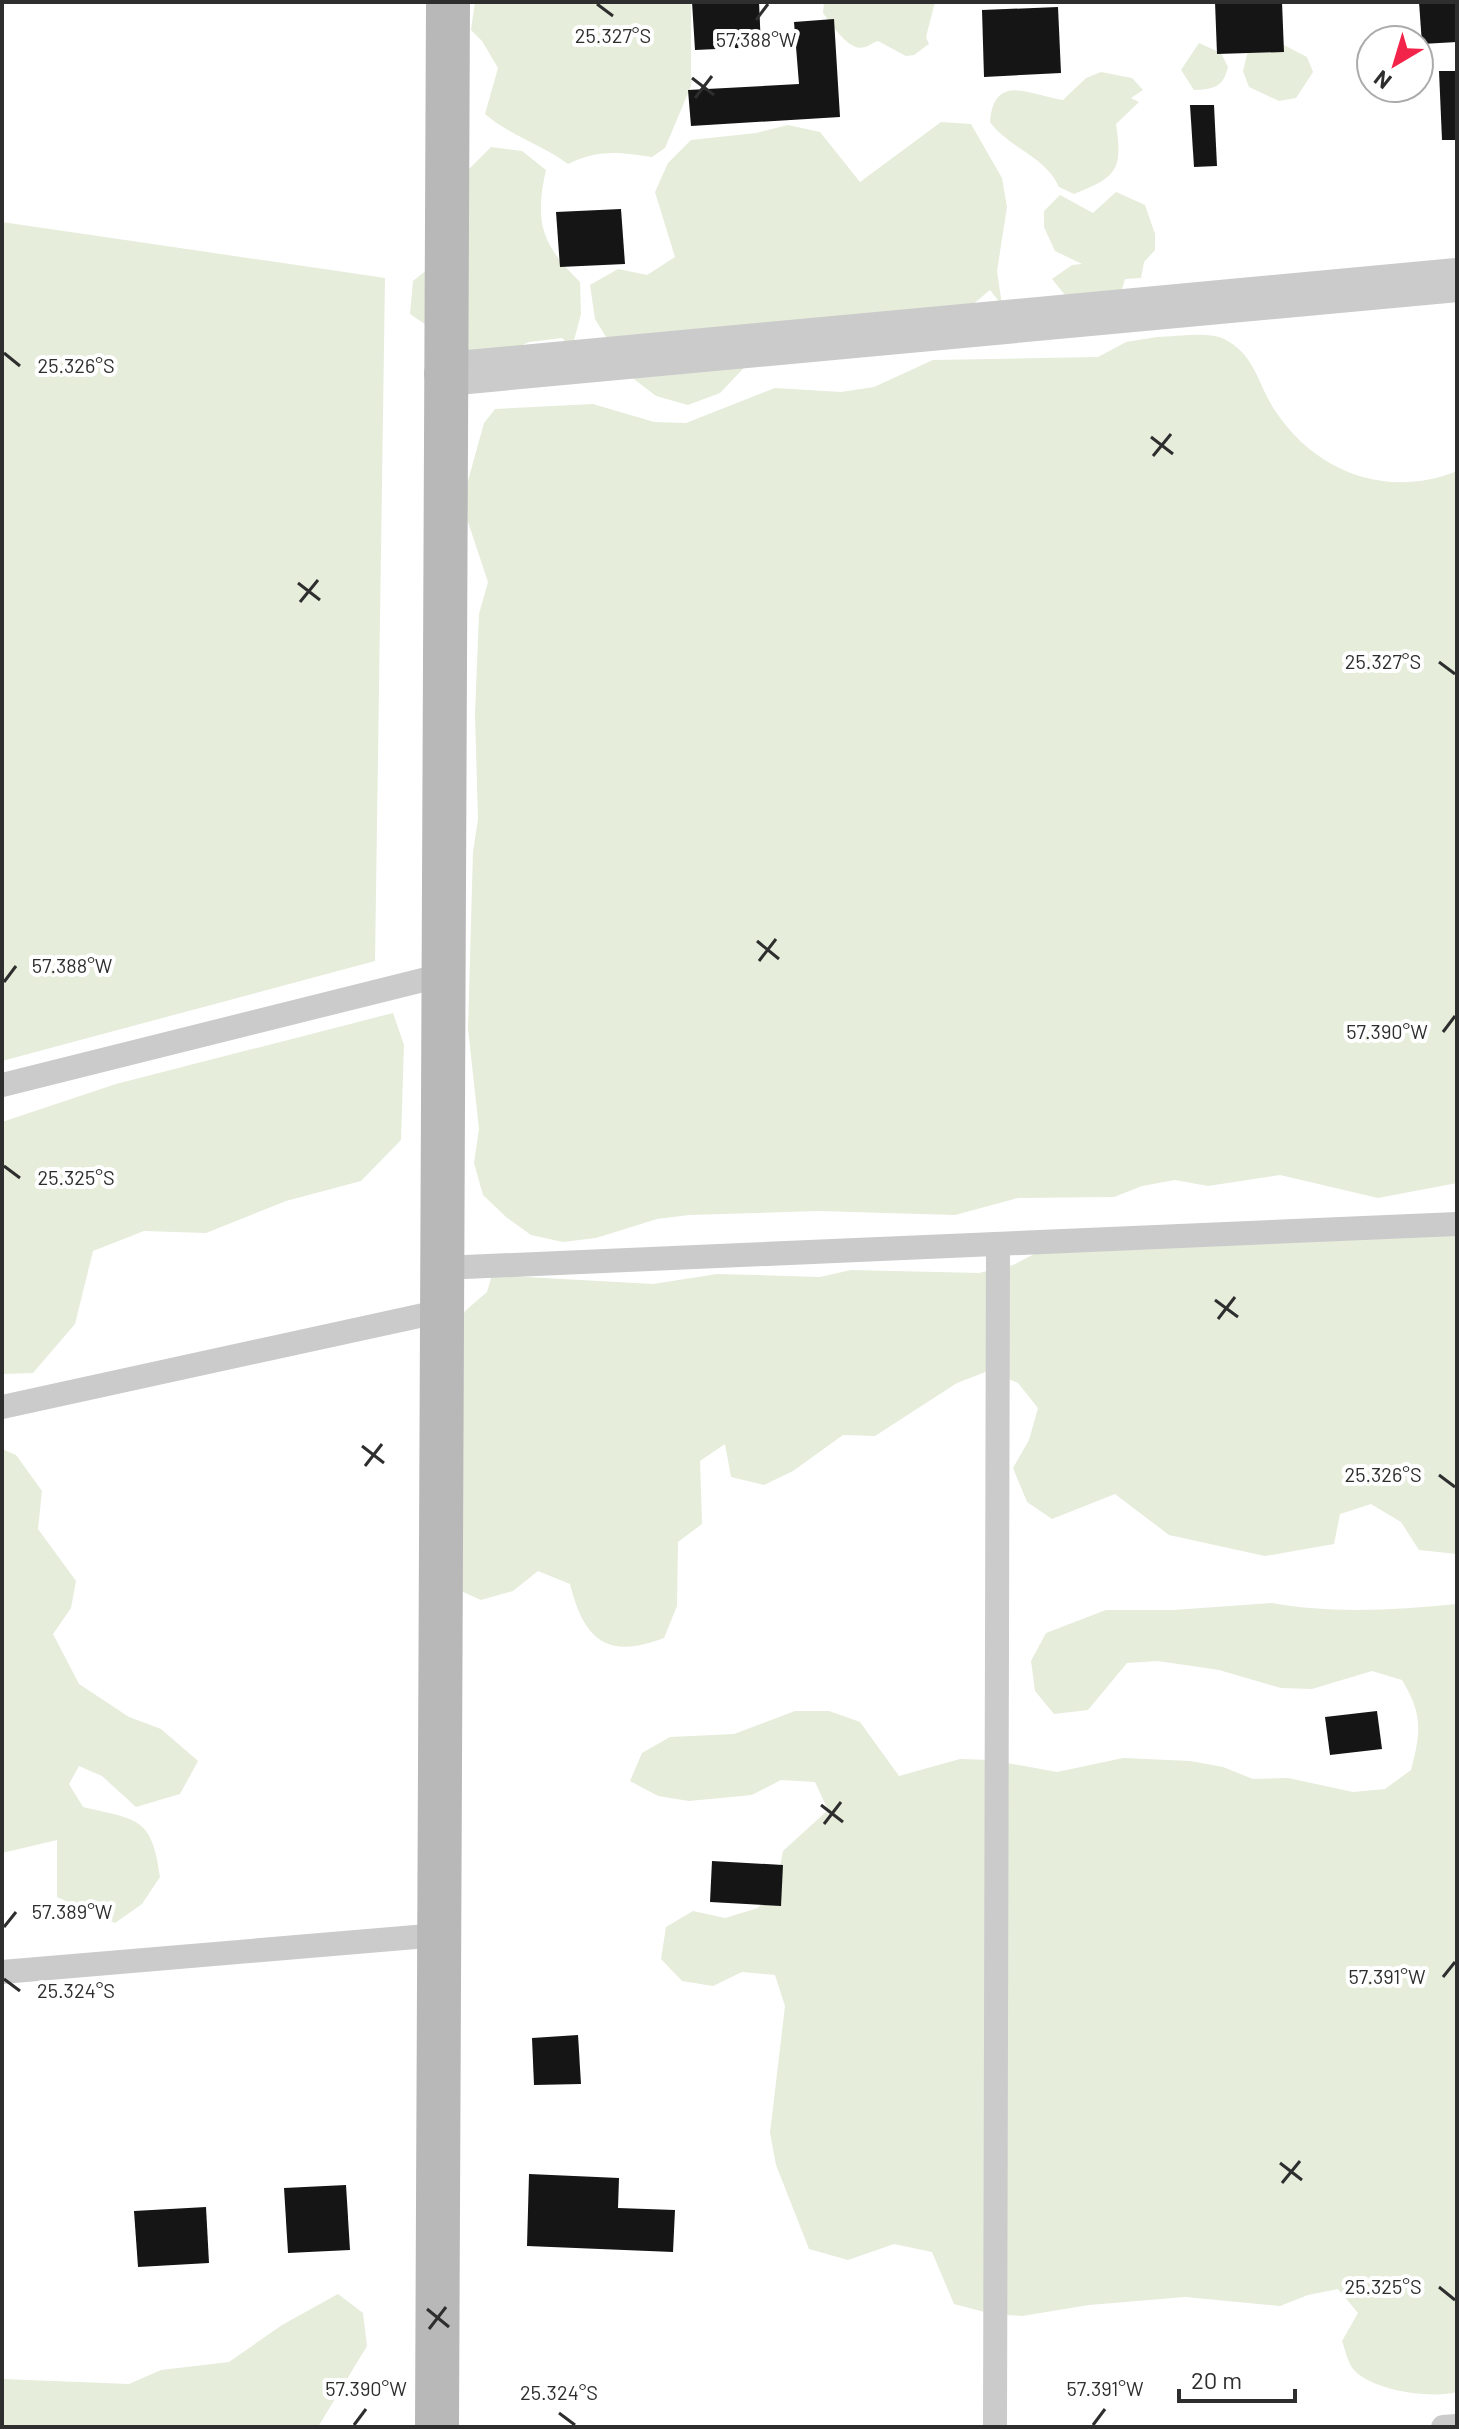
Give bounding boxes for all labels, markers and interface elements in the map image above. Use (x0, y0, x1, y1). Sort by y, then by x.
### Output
text: 25.327°S (575, 23, 651, 47)
north arrow (1355, 24, 1435, 104)
text: 57.388°W (716, 27, 797, 51)
text: N (1368, 66, 1396, 95)
text: 25.326°S (37, 353, 115, 377)
text: 25.327°S (1345, 649, 1421, 673)
text: 57.388°W (32, 953, 113, 977)
text: 57.390°W (1346, 1019, 1428, 1043)
text: 25.325°S (37, 1165, 115, 1189)
text: 25.326°S (1344, 1462, 1422, 1486)
text: 57.389°W (32, 1899, 113, 1923)
text: 57.391°W (1349, 1964, 1426, 1988)
text: 25.324°S (37, 1978, 115, 2002)
text: 25.325°S (1344, 2274, 1422, 2298)
scale bar (1179, 2353, 1295, 2403)
text: 20 m (1191, 2365, 1242, 2394)
text: 57.390°W (325, 2376, 407, 2400)
text: 57.391°W (1067, 2376, 1144, 2400)
text: 25.324°S (520, 2380, 598, 2404)

